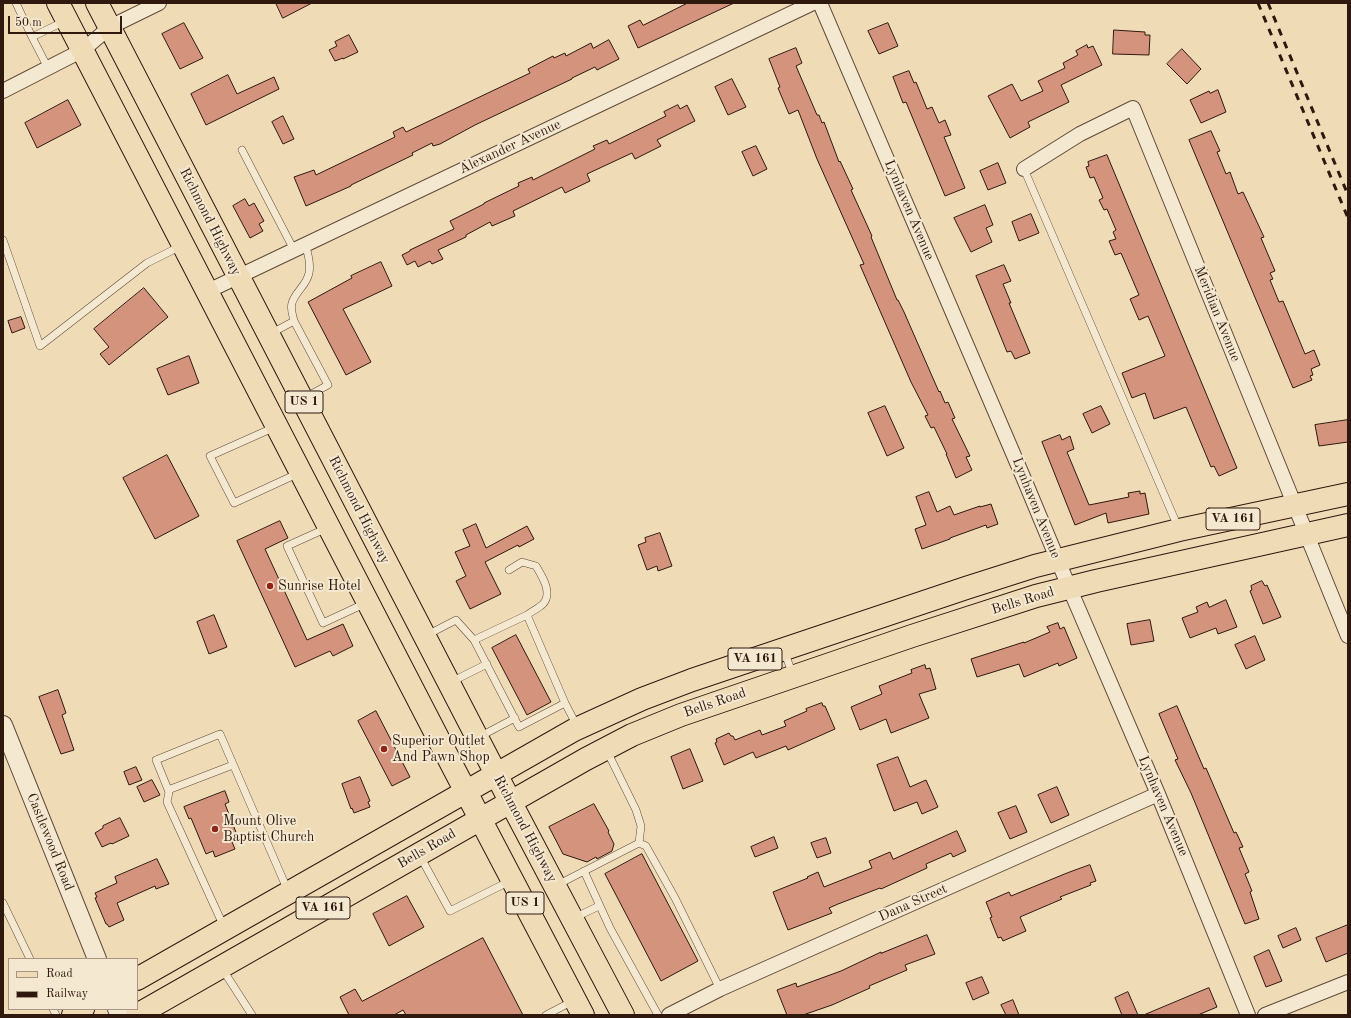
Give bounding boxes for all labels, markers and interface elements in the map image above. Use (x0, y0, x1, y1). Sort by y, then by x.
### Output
scale bar (10, 8, 124, 34)
text: 50 m (15, 17, 42, 29)
street label: Alexander Avenue (456, 116, 564, 178)
street label: Lynhaven Avenue (880, 157, 938, 263)
street label: Richmond Highway (176, 165, 244, 279)
street label: Meridian Avenue (1190, 264, 1244, 364)
road number: US 1 (285, 391, 323, 413)
street label: Richmond Highway (325, 453, 393, 567)
street label: Lynhaven Avenue (1008, 455, 1064, 561)
road number: VA 161 (1206, 508, 1260, 530)
place label: Sunrise Hotel (278, 578, 361, 594)
marker: Sunrise Hotel (265, 581, 275, 591)
street label: Bells Road (990, 583, 1056, 619)
road number: VA 161 (728, 648, 782, 670)
street label: Bells Road (682, 685, 748, 721)
place label: Superior Outlet And Pawn Shop (392, 733, 490, 766)
marker: Superior Outlet And Pawn Shop (379, 744, 389, 754)
street label: Lynhaven Avenue (1134, 753, 1192, 859)
street label: Richmond Highway (490, 773, 560, 885)
street label: Castlewood Road (23, 791, 77, 893)
place label: Mount Olive Baptist Church (223, 813, 314, 846)
marker: Mount Olive Baptist Church (210, 824, 220, 834)
street label: Bells Road (395, 826, 459, 872)
street label: Dana Street (876, 880, 950, 926)
road number: US 1 (506, 892, 544, 914)
road number: VA 161 (296, 897, 350, 919)
legend (8, 958, 138, 1010)
text: Road (46, 968, 73, 980)
text: Railway (46, 988, 88, 1000)

